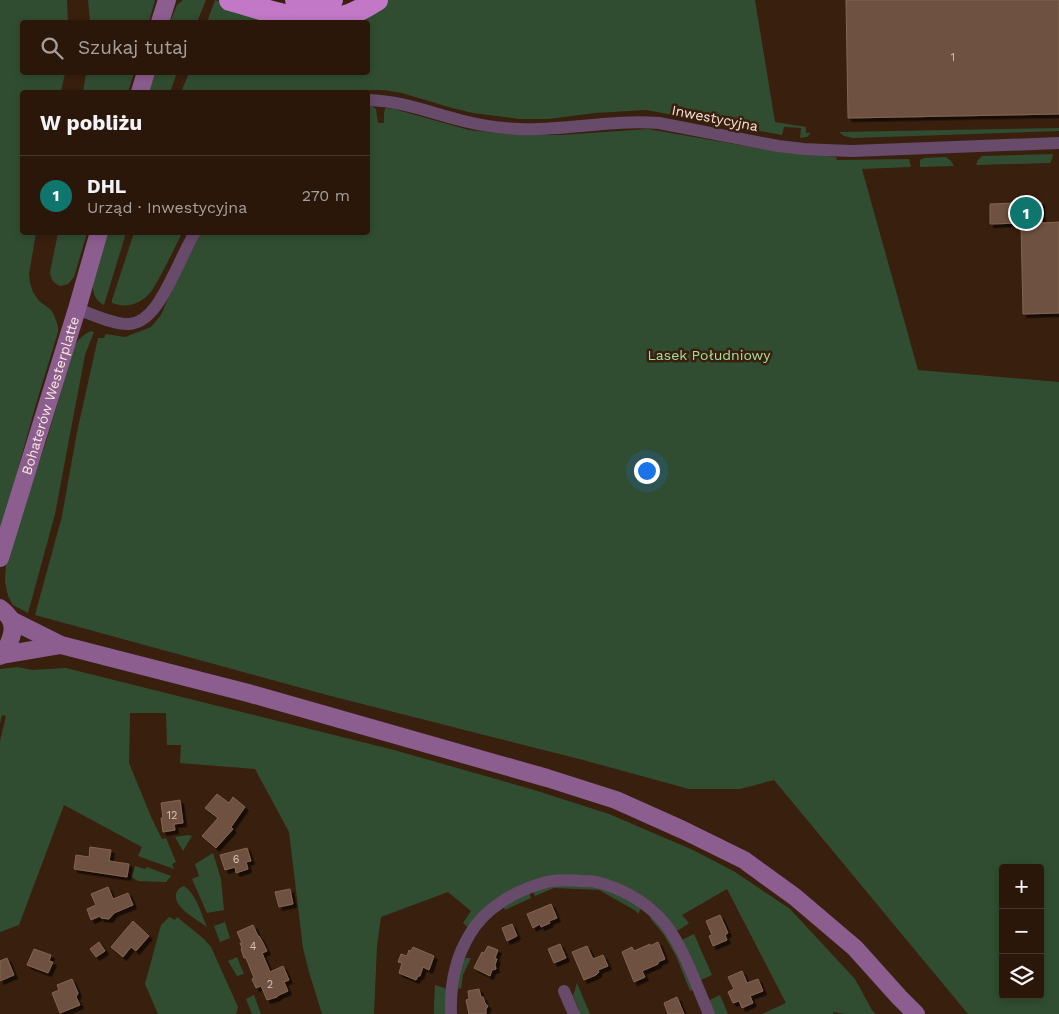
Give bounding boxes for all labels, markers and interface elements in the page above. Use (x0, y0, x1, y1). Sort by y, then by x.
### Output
search box (20, 20, 370, 75)
icon: search (38, 34, 66, 62)
text: Szukaj tutaj (78, 36, 188, 59)
house number: 1 (951, 51, 955, 64)
street label: Inwestycyjna (670, 102, 760, 134)
text: W pobliżu (40, 110, 142, 135)
text: DHL (87, 175, 126, 198)
text: 1 (53, 186, 59, 205)
text: 270 m (302, 186, 350, 205)
pin: 1 (1010, 194, 1042, 232)
text: Urząd · Inwestycyjna (87, 198, 247, 217)
street label: Bohaterów Westerplatte (18, 314, 82, 477)
park label: Lasek Południowy (647, 347, 771, 363)
your location (634, 458, 660, 484)
house number: 12 (167, 809, 177, 822)
house number: 6 (233, 853, 240, 866)
map controls (999, 864, 1044, 999)
button: + (999, 864, 1044, 909)
button: − (999, 909, 1044, 954)
house number: 4 (250, 940, 257, 953)
button: layers (999, 954, 1044, 999)
house number: 2 (267, 978, 273, 991)

